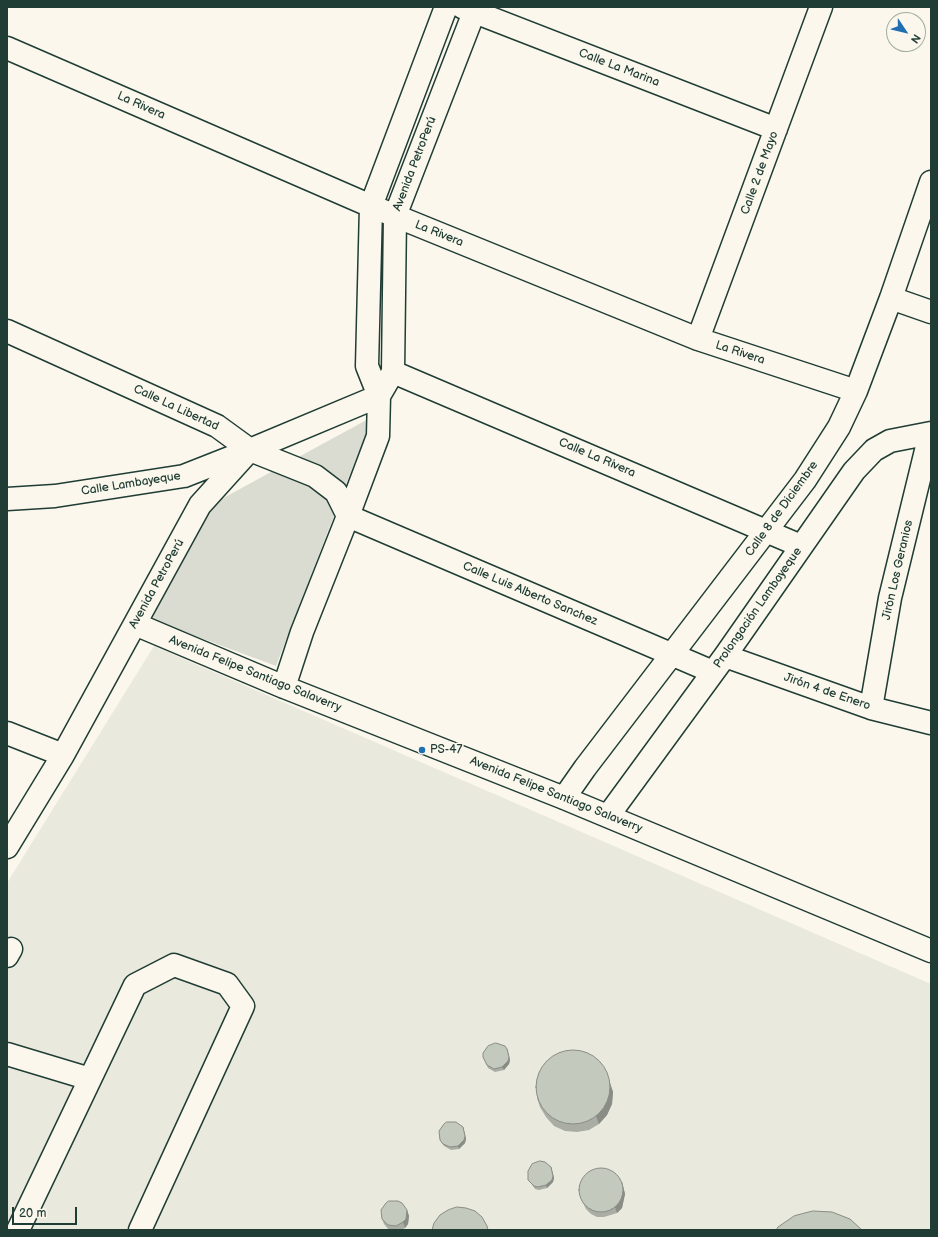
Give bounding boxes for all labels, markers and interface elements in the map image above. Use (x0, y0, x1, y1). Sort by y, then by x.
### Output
north arrow (886, 12, 926, 52)
text: N (908, 31, 923, 46)
street label: Calle La Marina (577, 46, 661, 90)
street label: La Rivera (115, 89, 167, 123)
street label: Avenida PetroPerú (390, 115, 440, 213)
street label: Calle 2 de Mayo (738, 129, 782, 217)
street label: La Rivera (413, 218, 465, 250)
street label: La Rivera (713, 338, 767, 368)
street label: Calle La Libertad (131, 382, 221, 434)
street label: Calle La Rivera (556, 435, 638, 481)
street label: Calle 8 de Diciembre (743, 459, 821, 559)
street label: Calle Lambayeque (80, 469, 182, 499)
street label: Jirón Los Geranios (880, 519, 916, 621)
street label: Avenida PetroPerú (126, 537, 188, 631)
street label: Prolongación Lambayeque (711, 545, 805, 671)
street label: Calle Luis Alberto Sanchez (460, 559, 600, 629)
street label: Avenida Felipe Santiago Salaverry (167, 633, 343, 715)
street label: Jirón 4 de Enero (782, 670, 872, 714)
place label: PS-47 (430, 743, 462, 757)
marker: PS-47 (417, 745, 427, 755)
street label: Avenida Felipe Santiago Salaverry (468, 754, 644, 836)
scale bar (14, 1199, 79, 1225)
text: 20 m (19, 1206, 46, 1221)

